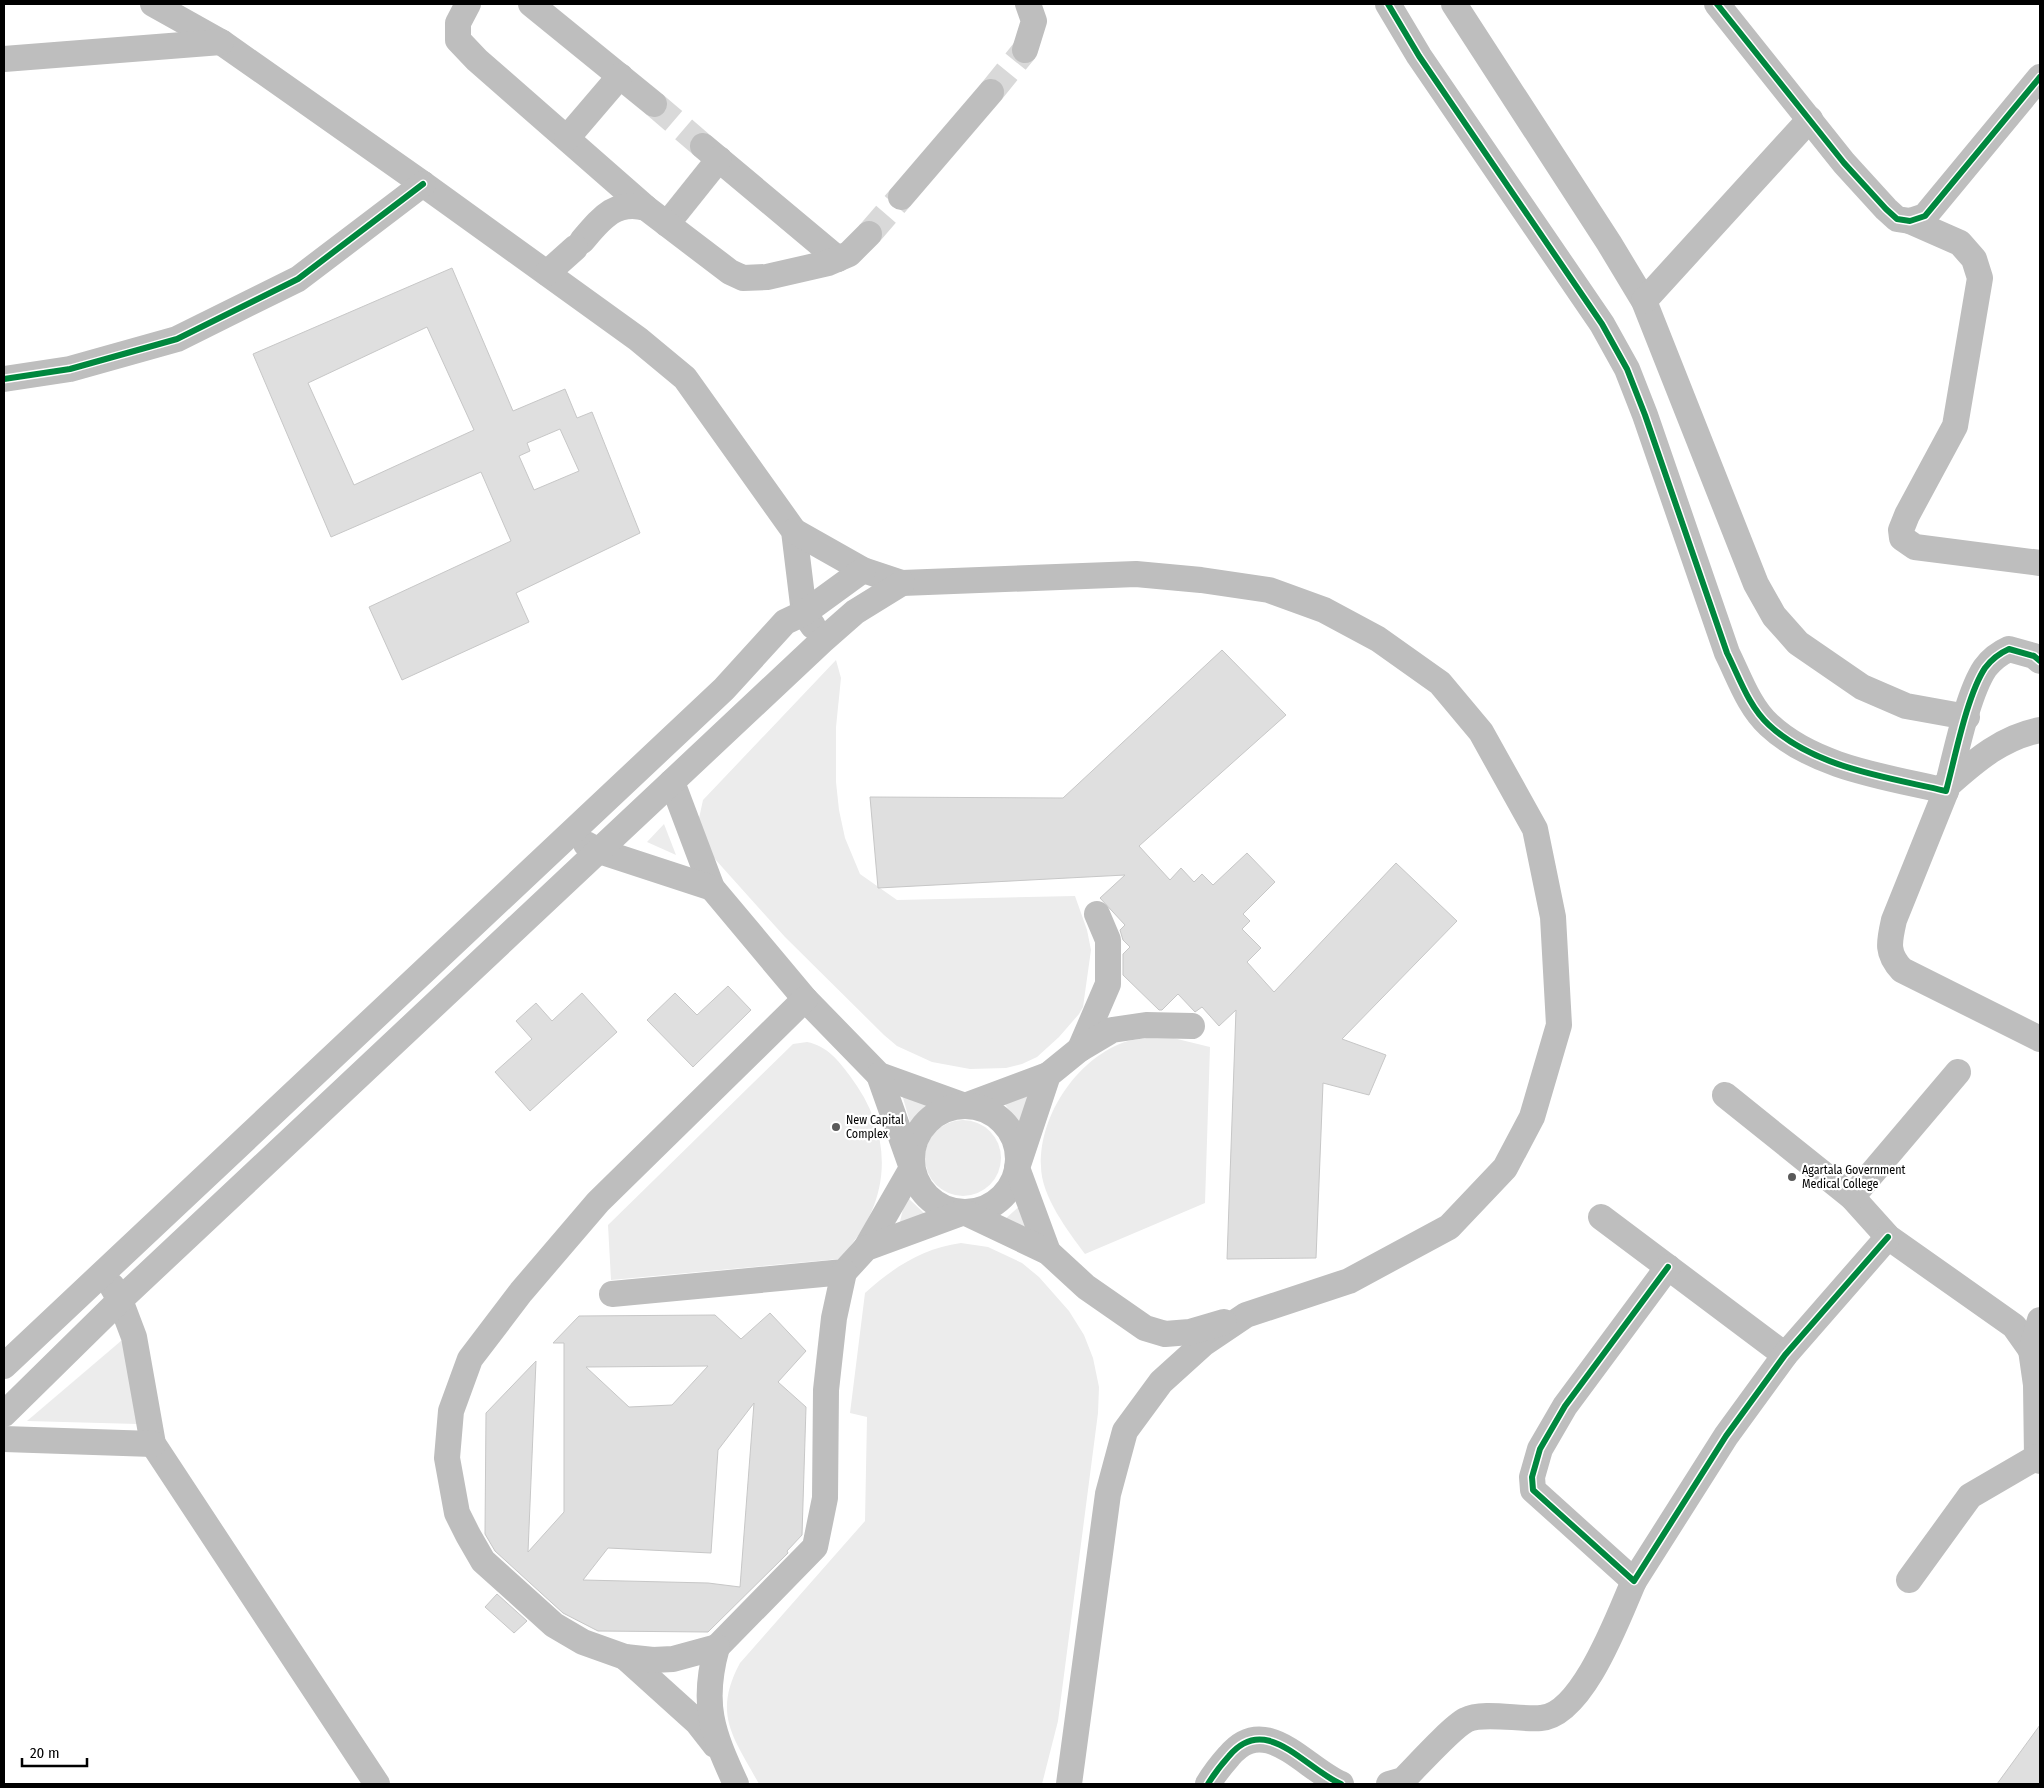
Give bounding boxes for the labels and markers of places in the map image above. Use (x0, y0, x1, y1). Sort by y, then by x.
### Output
place label: New Capital Complex (846, 1113, 904, 1141)
marker: New Capital Complex (830, 1121, 842, 1133)
place label: Agartala Government Medical College (1802, 1163, 1906, 1191)
marker: Agartala Government Medical College (1786, 1171, 1798, 1183)

